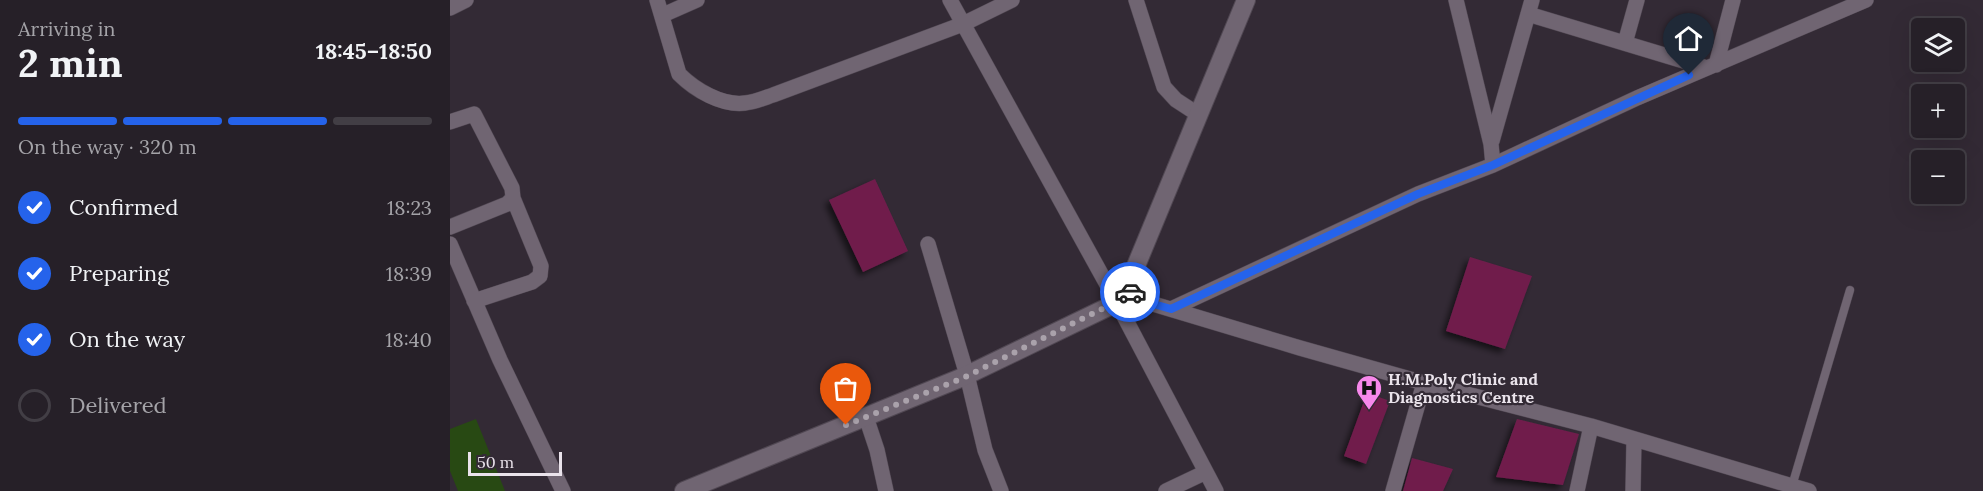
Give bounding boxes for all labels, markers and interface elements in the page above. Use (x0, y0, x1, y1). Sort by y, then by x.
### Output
pin (1663, 13, 1714, 75)
text: Arriving in (18, 16, 115, 41)
map controls (1911, 18, 1965, 204)
button: layers (1911, 18, 1965, 72)
icon: home (1672, 22, 1705, 55)
text: 18:45–18:50 (316, 37, 432, 65)
text: 2 min (18, 38, 123, 88)
button: + (1911, 84, 1965, 138)
text: On the way · 320 m (18, 134, 197, 159)
button: − (1911, 150, 1965, 204)
icon: check (18, 191, 51, 224)
text: Confirmed (69, 193, 178, 221)
text: 18:23 (387, 195, 432, 220)
icon: check (18, 257, 51, 290)
text: Preparing (69, 259, 169, 287)
text: 18:39 (386, 261, 432, 286)
courier (1100, 262, 1160, 322)
icon: car (1114, 276, 1147, 309)
icon: check (18, 323, 51, 356)
text: On the way (69, 325, 185, 353)
text: 18:40 (385, 327, 432, 352)
pin (820, 363, 871, 425)
place label: H.M.Poly Clinic and Diagnostics Centre (1388, 369, 1539, 407)
icon: bag (829, 372, 862, 405)
hospital icon: H.M.Poly Clinic and Diagnostics Centre (1354, 373, 1384, 411)
text: Delivered (69, 391, 167, 419)
scale bar (468, 449, 562, 476)
text: 50 m (477, 452, 514, 472)

